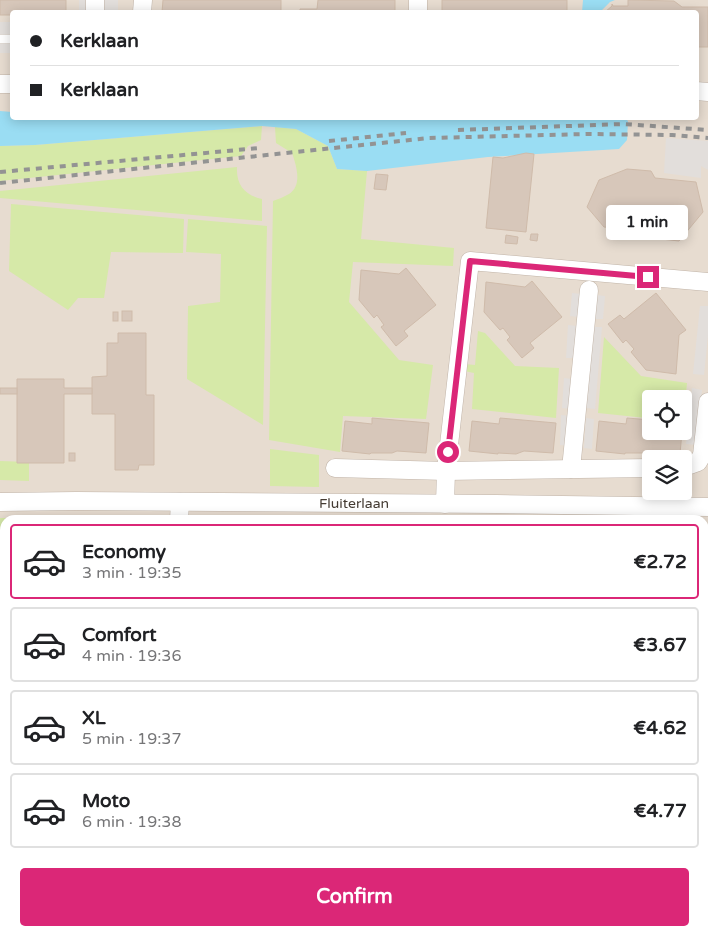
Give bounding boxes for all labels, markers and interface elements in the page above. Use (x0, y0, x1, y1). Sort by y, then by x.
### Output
text: Kerklaan (60, 30, 139, 52)
text: Kerklaan (60, 79, 139, 101)
callout: 1 min (607, 204, 689, 240)
text: 1 min (626, 212, 668, 232)
route end (637, 266, 659, 288)
map controls (642, 390, 692, 500)
button: locate (642, 390, 692, 440)
route start (437, 441, 459, 463)
button: layers (642, 450, 692, 500)
street label: Fluiterlaan (319, 495, 389, 512)
icon: car (22, 539, 67, 584)
text: Economy (82, 541, 166, 563)
text: €2.72 (633, 551, 687, 573)
text: 3 min · 19:35 (82, 563, 181, 583)
icon: car (22, 622, 67, 667)
text: Comfort (82, 624, 156, 646)
text: €3.67 (633, 634, 687, 656)
text: 4 min · 19:36 (82, 646, 181, 666)
icon: car (22, 705, 67, 750)
text: XL (82, 707, 106, 729)
text: €4.62 (633, 717, 687, 739)
text: 5 min · 19:37 (82, 729, 181, 749)
icon: car (22, 788, 67, 833)
text: Moto (82, 790, 130, 812)
text: €4.77 (633, 800, 687, 822)
text: 6 min · 19:38 (82, 812, 181, 832)
button: Confirm (20, 868, 689, 926)

